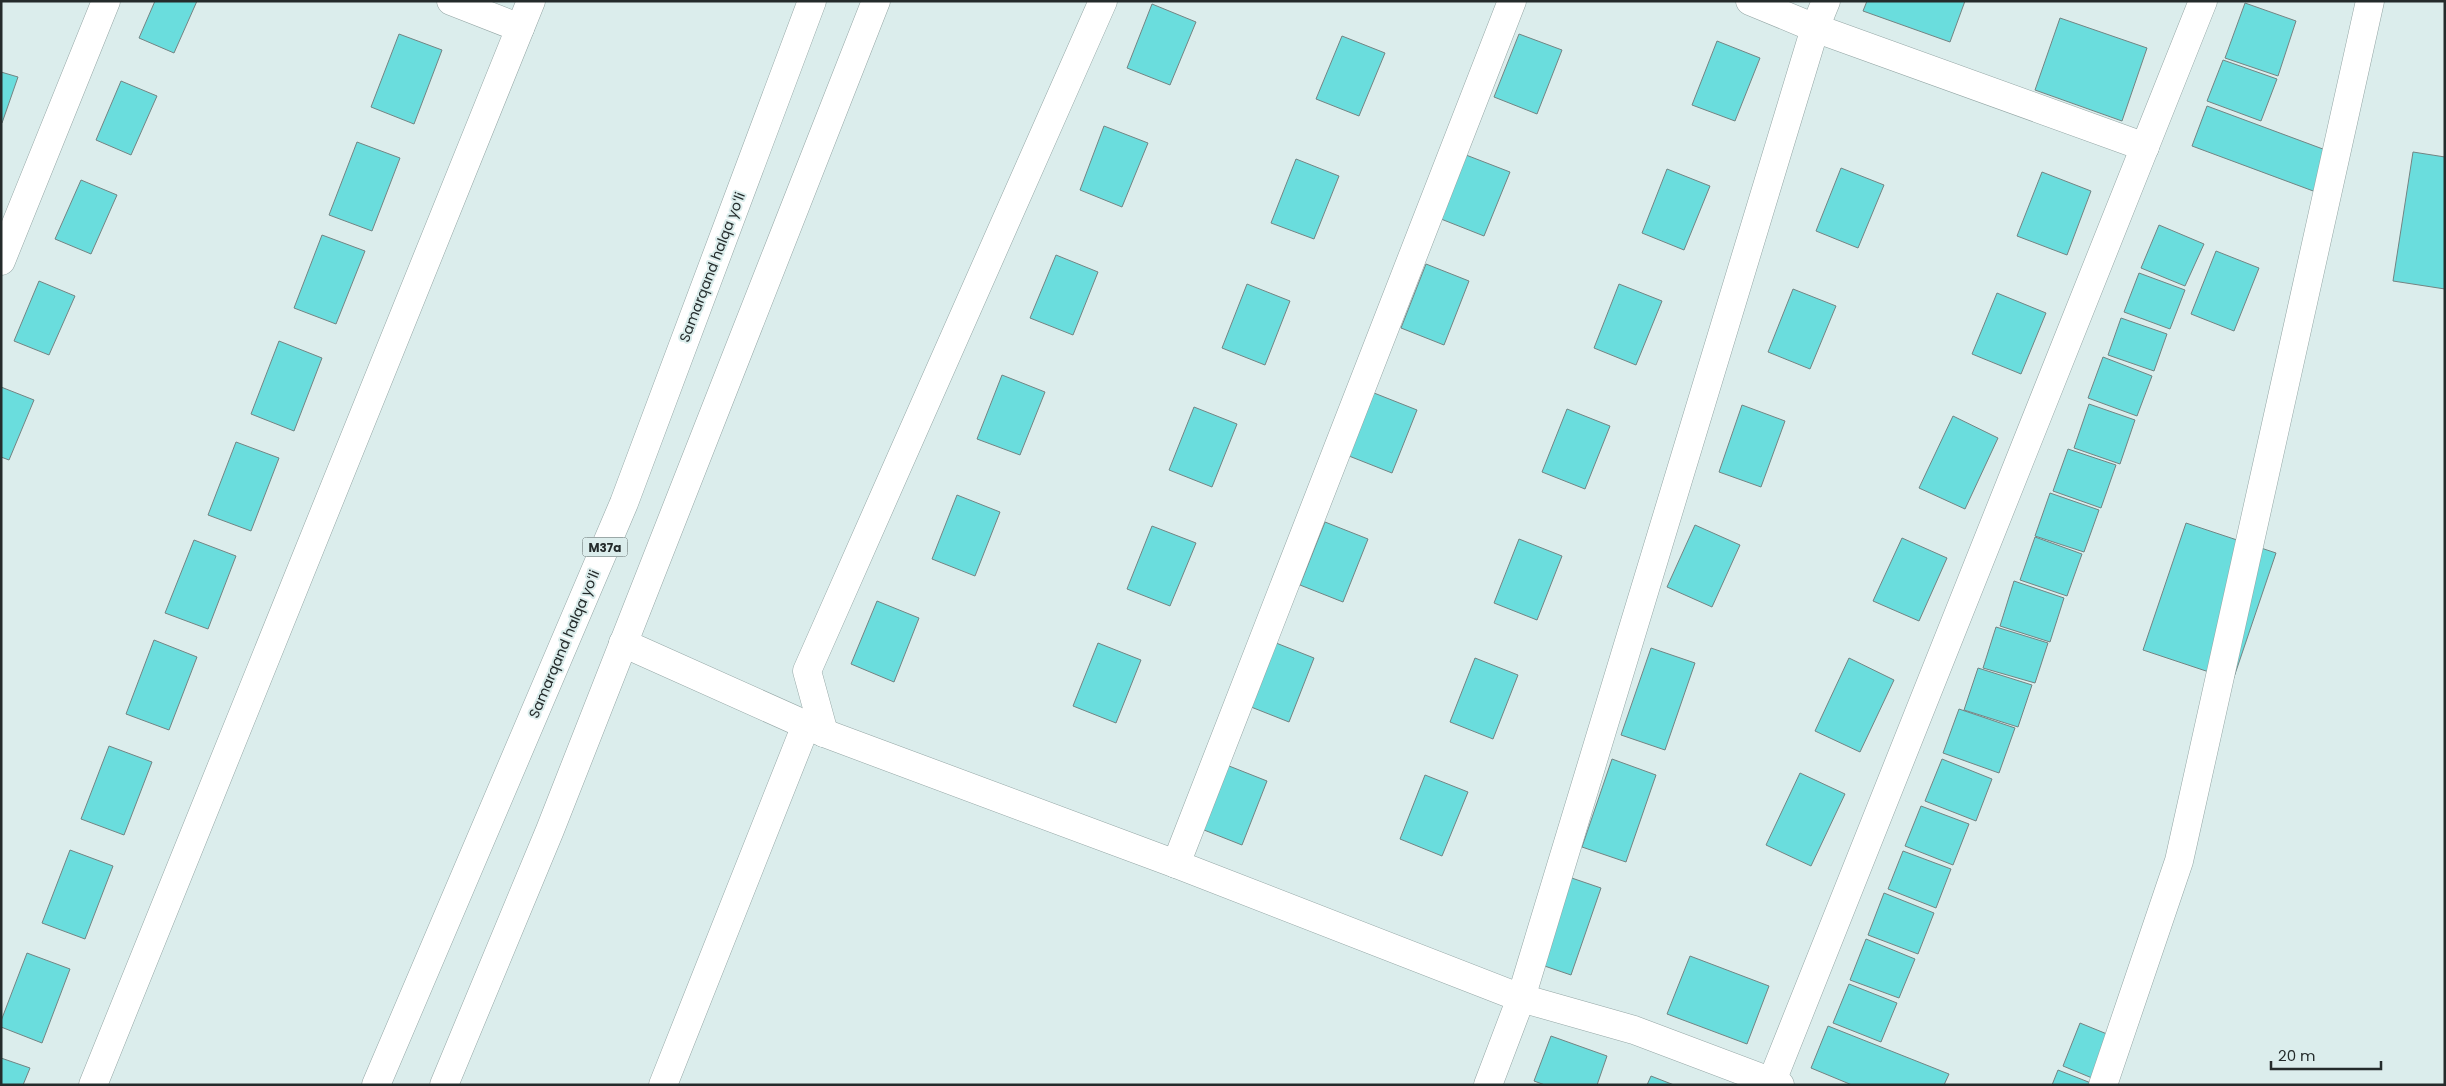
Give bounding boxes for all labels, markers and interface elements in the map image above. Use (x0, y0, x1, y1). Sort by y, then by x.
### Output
street label: Samarqand halqa yoʻli (674, 189, 750, 345)
road number: M37a (582, 538, 628, 556)
street label: Samarqand halqa yoʻli (524, 567, 604, 721)
scale bar (2271, 1038, 2381, 1070)
text: 20 m (2278, 1045, 2316, 1066)

